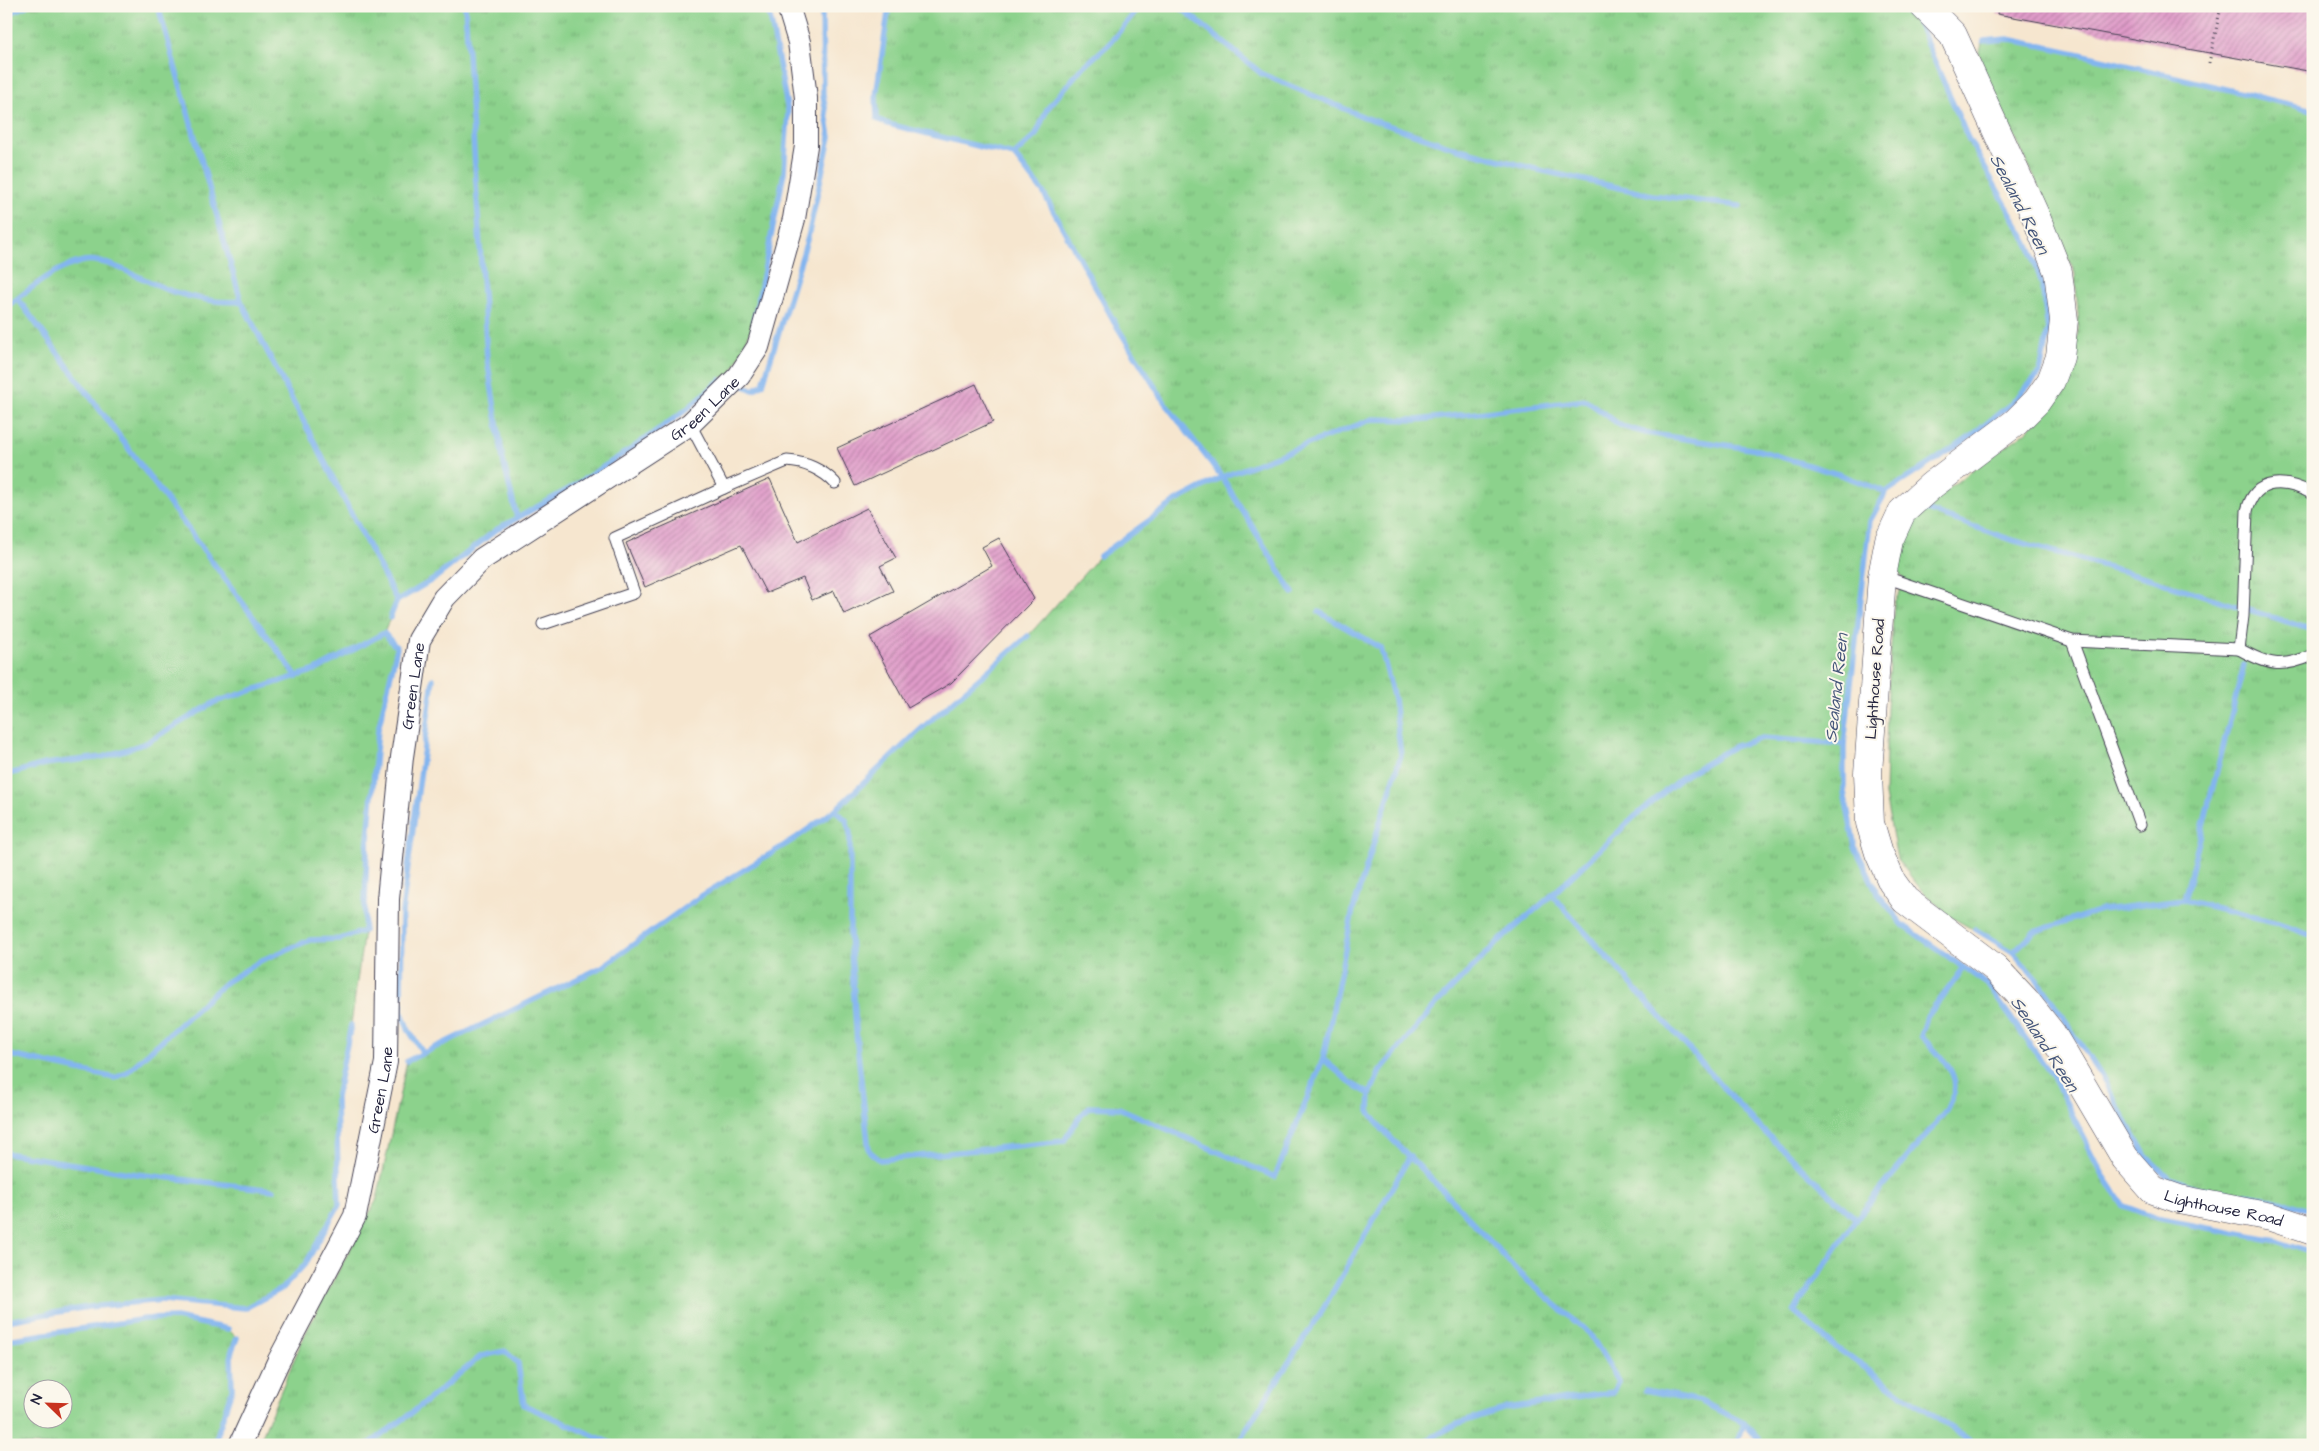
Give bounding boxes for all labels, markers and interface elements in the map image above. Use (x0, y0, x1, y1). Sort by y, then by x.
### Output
water label: Sealand Reen (1984, 150, 2056, 260)
street label: Green Lane (666, 371, 745, 446)
street label: Lighthouse Road (1860, 618, 1891, 740)
water label: Sealand Reen (1818, 630, 1855, 744)
street label: Green Lane (396, 641, 431, 731)
water label: Sealand Reen (2004, 992, 2086, 1099)
street label: Green Lane (362, 1046, 398, 1135)
street label: Lighthouse Road (2161, 1185, 2286, 1232)
north arrow (22, 1378, 72, 1428)
text: N (26, 1391, 48, 1407)

